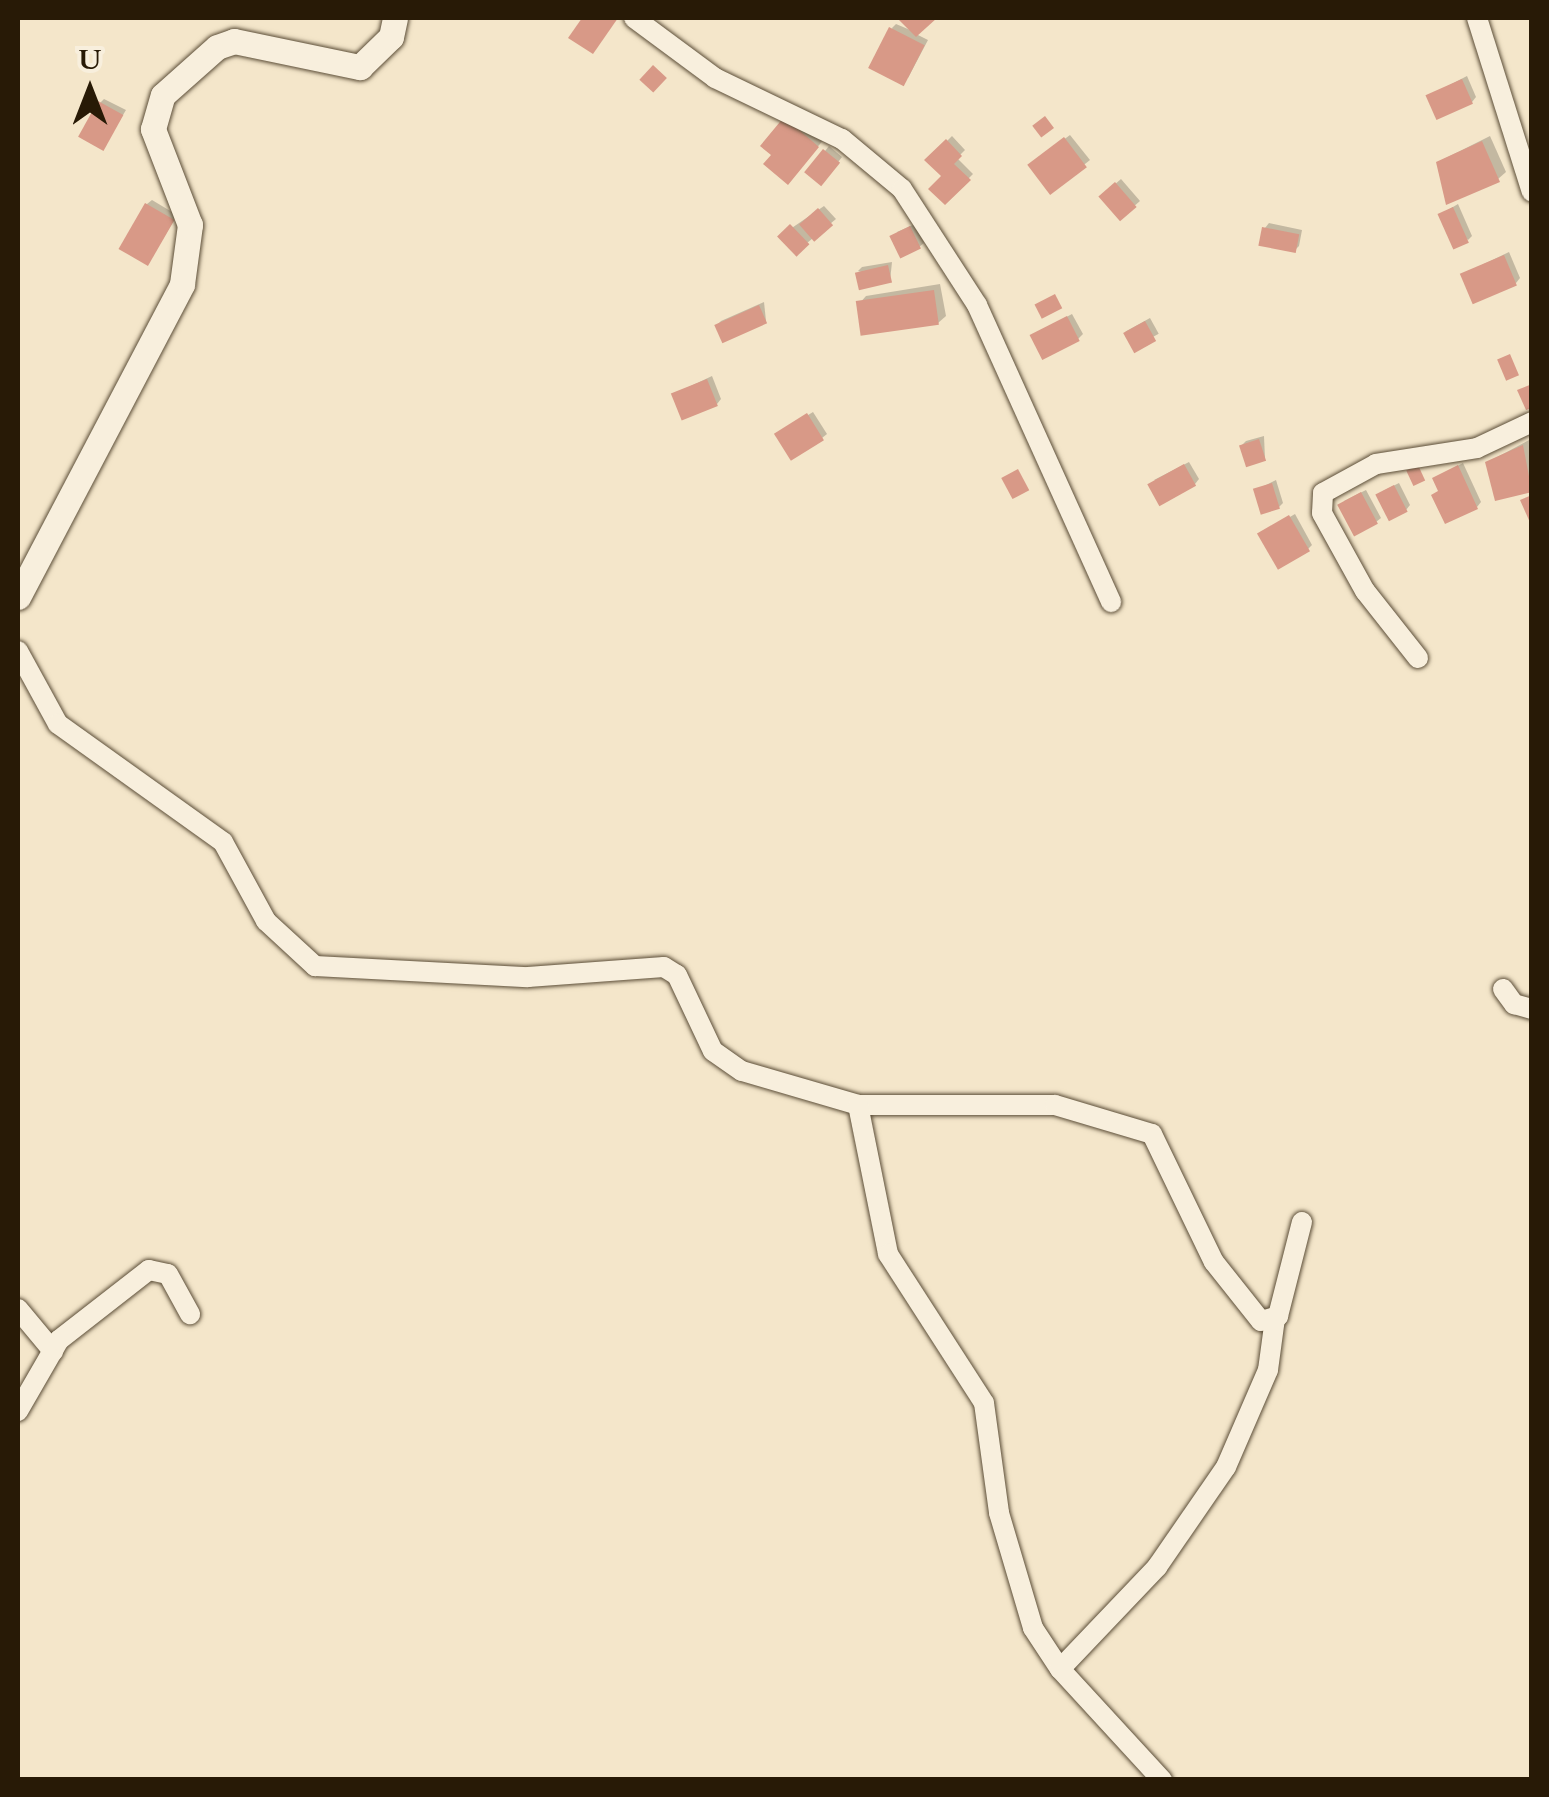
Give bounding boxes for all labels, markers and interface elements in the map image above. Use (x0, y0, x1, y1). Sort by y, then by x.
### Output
north arrow (40, 40, 140, 140)
text: U (79, 41, 101, 79)

